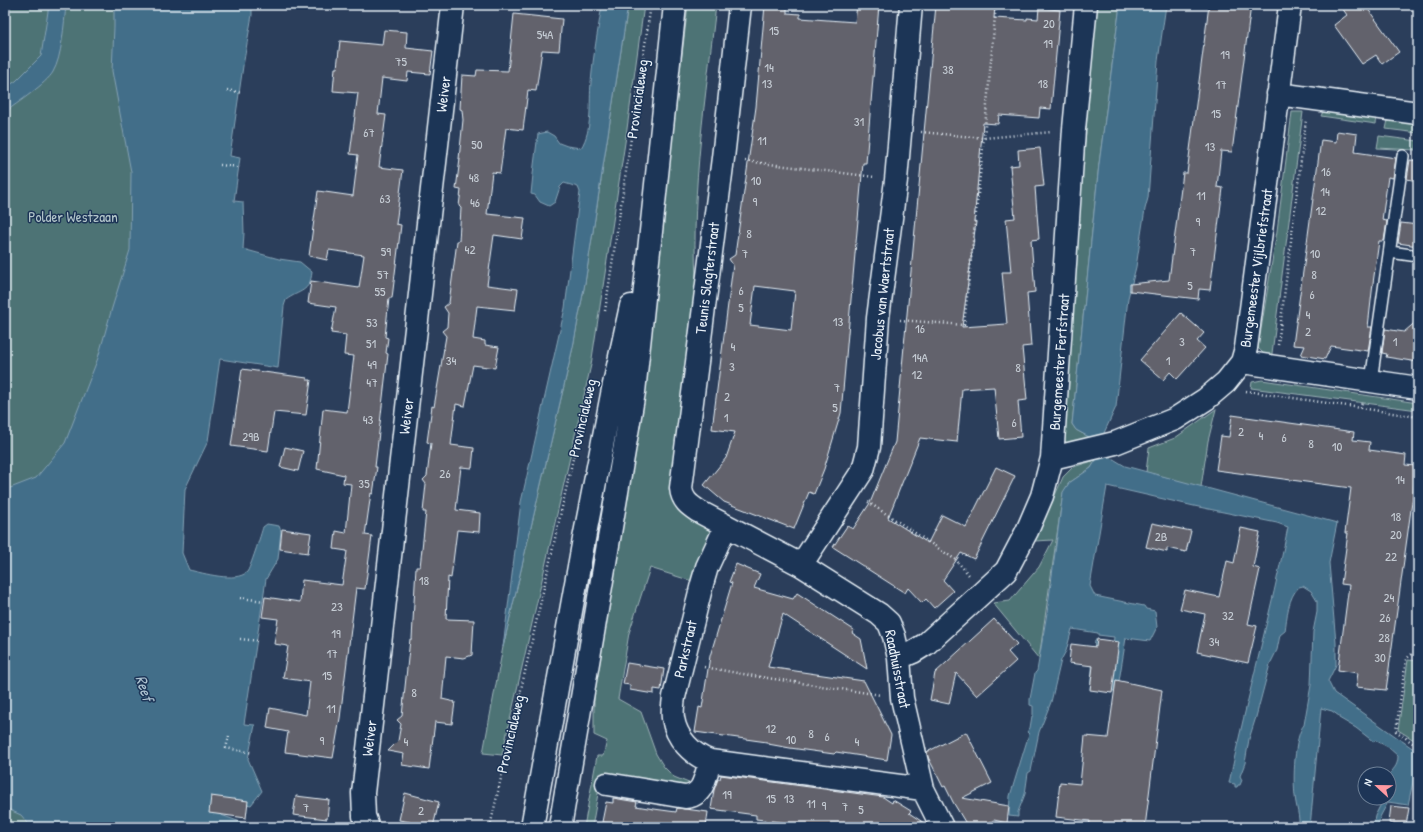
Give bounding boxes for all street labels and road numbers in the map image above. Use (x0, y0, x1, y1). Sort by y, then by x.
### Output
street label: Provincialeweg (621, 58, 653, 140)
street label: Weiver (430, 74, 456, 113)
street label: Burgemeester Vijlbriefstraat (1234, 187, 1278, 349)
street label: Teunis Slagterstraat (690, 220, 724, 335)
street label: Jacobus van Waertstraat (865, 226, 899, 361)
street label: Burgemeester Ferfstraat (1044, 292, 1074, 431)
street label: Provincialeweg (563, 376, 601, 459)
street label: Weiver (393, 396, 419, 435)
street label: Parkstraat (668, 617, 702, 680)
street label: Raadhuisstraat (880, 628, 916, 711)
street label: Provincialeweg (491, 692, 529, 775)
street label: Weiver (356, 718, 382, 757)

